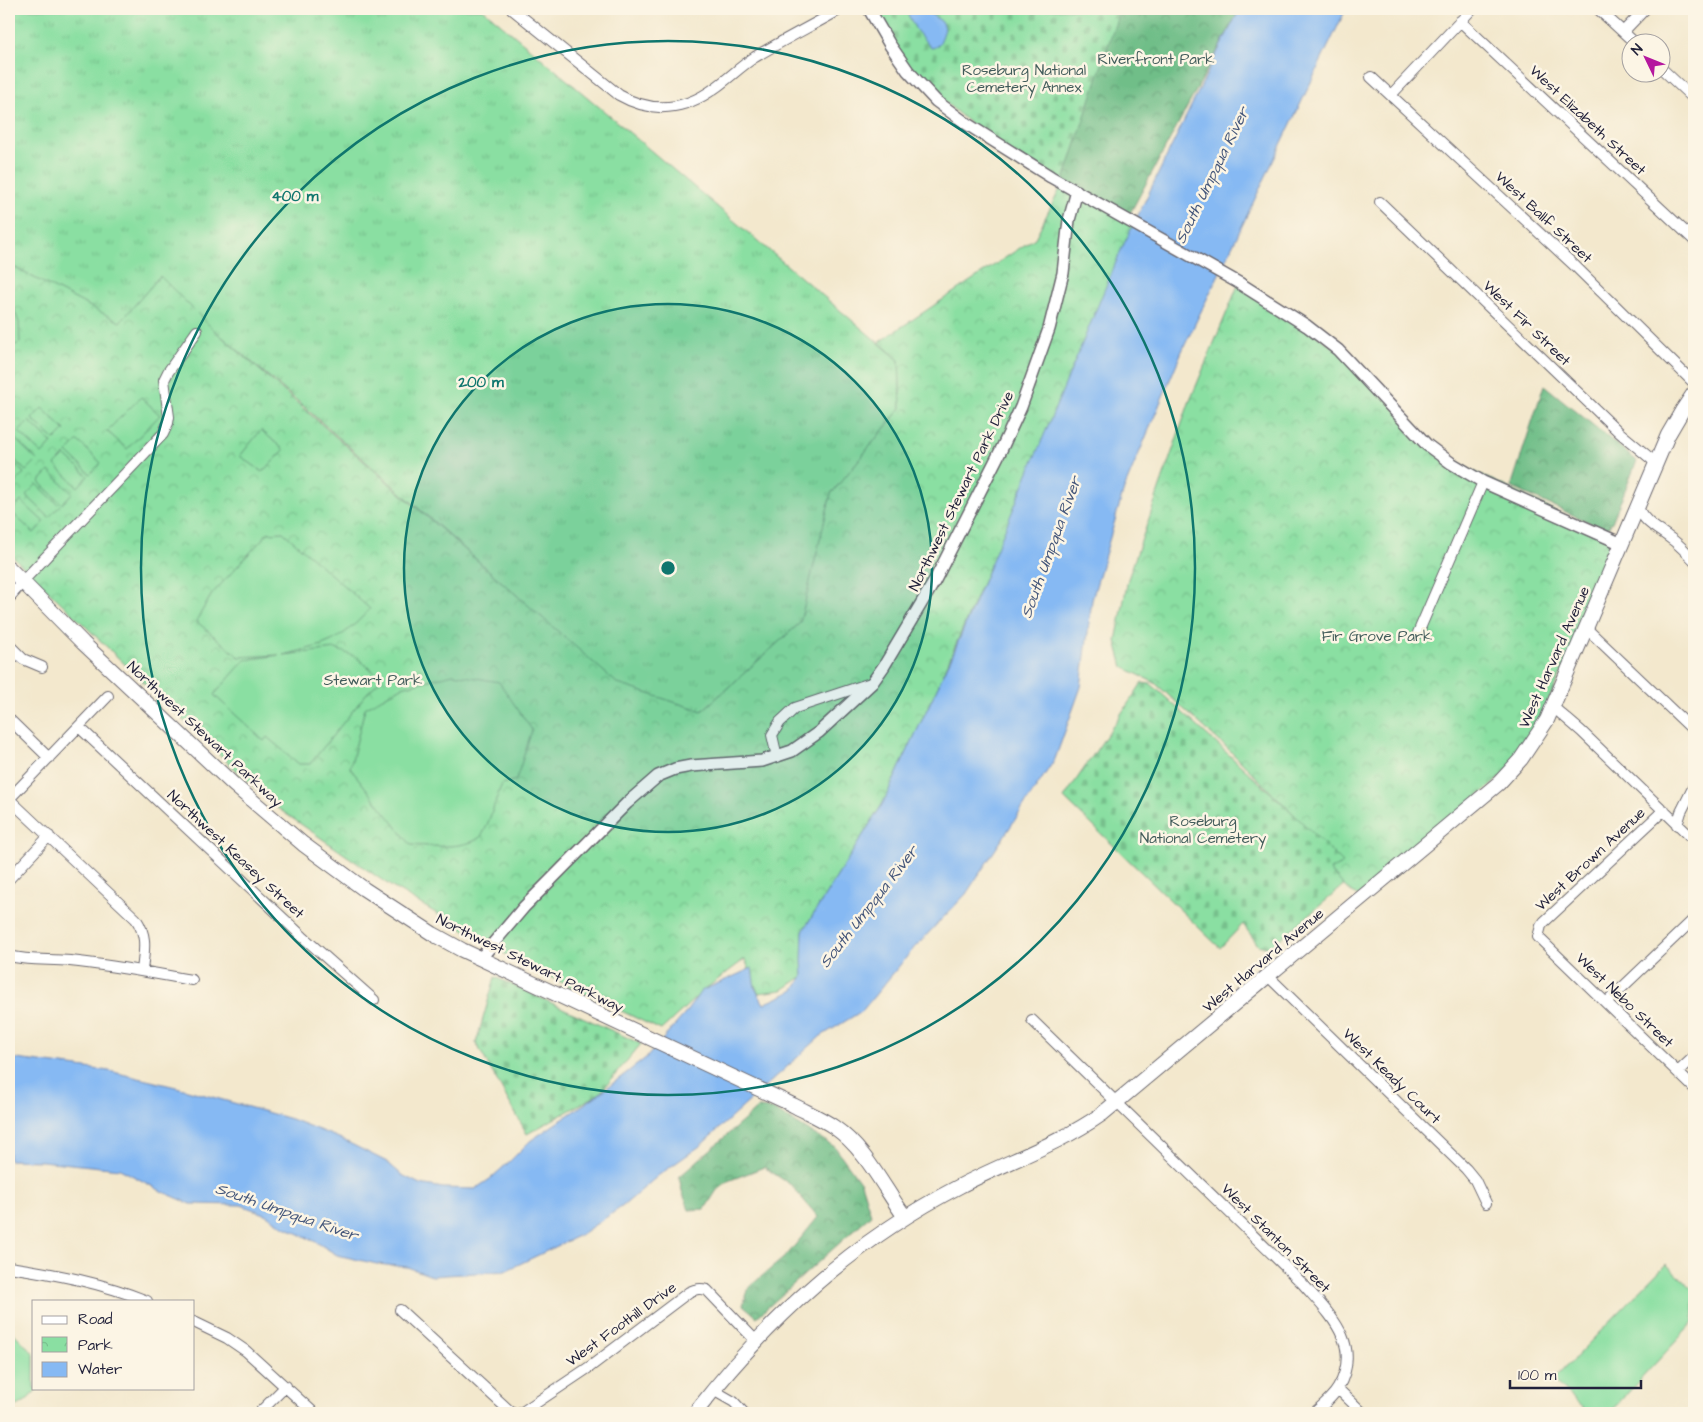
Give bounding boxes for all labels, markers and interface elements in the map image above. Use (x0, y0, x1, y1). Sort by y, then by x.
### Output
north arrow (1620, 32, 1670, 82)
text: N (1627, 40, 1648, 60)
park label: Riverfront Park (1097, 49, 1215, 70)
park label: Roseburg National Cemetery Annex (962, 60, 1086, 99)
street label: West Elizabeth Street (1525, 61, 1651, 180)
water label: South Umpqua River (1169, 102, 1255, 247)
street label: West Ballf Street (1490, 167, 1597, 268)
text: 400 m (272, 186, 319, 207)
street label: West Fir Street (1478, 276, 1575, 371)
text: 200 m (457, 372, 504, 393)
street label: Northwest Stewart Park Drive (904, 388, 1019, 595)
water label: South Umpqua River (1015, 472, 1088, 621)
centre of rings (659, 559, 677, 577)
street label: West Harvard Avenue (1514, 583, 1595, 731)
park label: Fir Grove Park (1322, 626, 1432, 647)
street label: Northwest Stewart Parkway (121, 656, 287, 813)
park label: Stewart Park (324, 670, 422, 691)
street label: Northwest Keasey Street (162, 785, 309, 924)
street label: West Brown Avenue (1531, 803, 1650, 916)
park label: Roseburg National Cemetery (1140, 811, 1266, 850)
water label: South Umpqua River (814, 839, 925, 972)
street label: West Harvard Avenue (1198, 903, 1329, 1018)
street label: Northwest Stewart Parkway (432, 909, 627, 1019)
street label: West Nebo Street (1571, 948, 1678, 1053)
street label: West Keady Court (1337, 1024, 1446, 1130)
water label: South Umpqua River (213, 1177, 363, 1247)
street label: West Stanton Street (1216, 1179, 1335, 1298)
street label: West Foothill Drive (562, 1277, 681, 1372)
legend (32, 1300, 195, 1390)
text: Road (78, 1309, 113, 1330)
text: Park (78, 1335, 113, 1356)
scale bar (1510, 1357, 1642, 1389)
text: Water (78, 1359, 122, 1380)
text: 100 m (1518, 1365, 1557, 1386)

